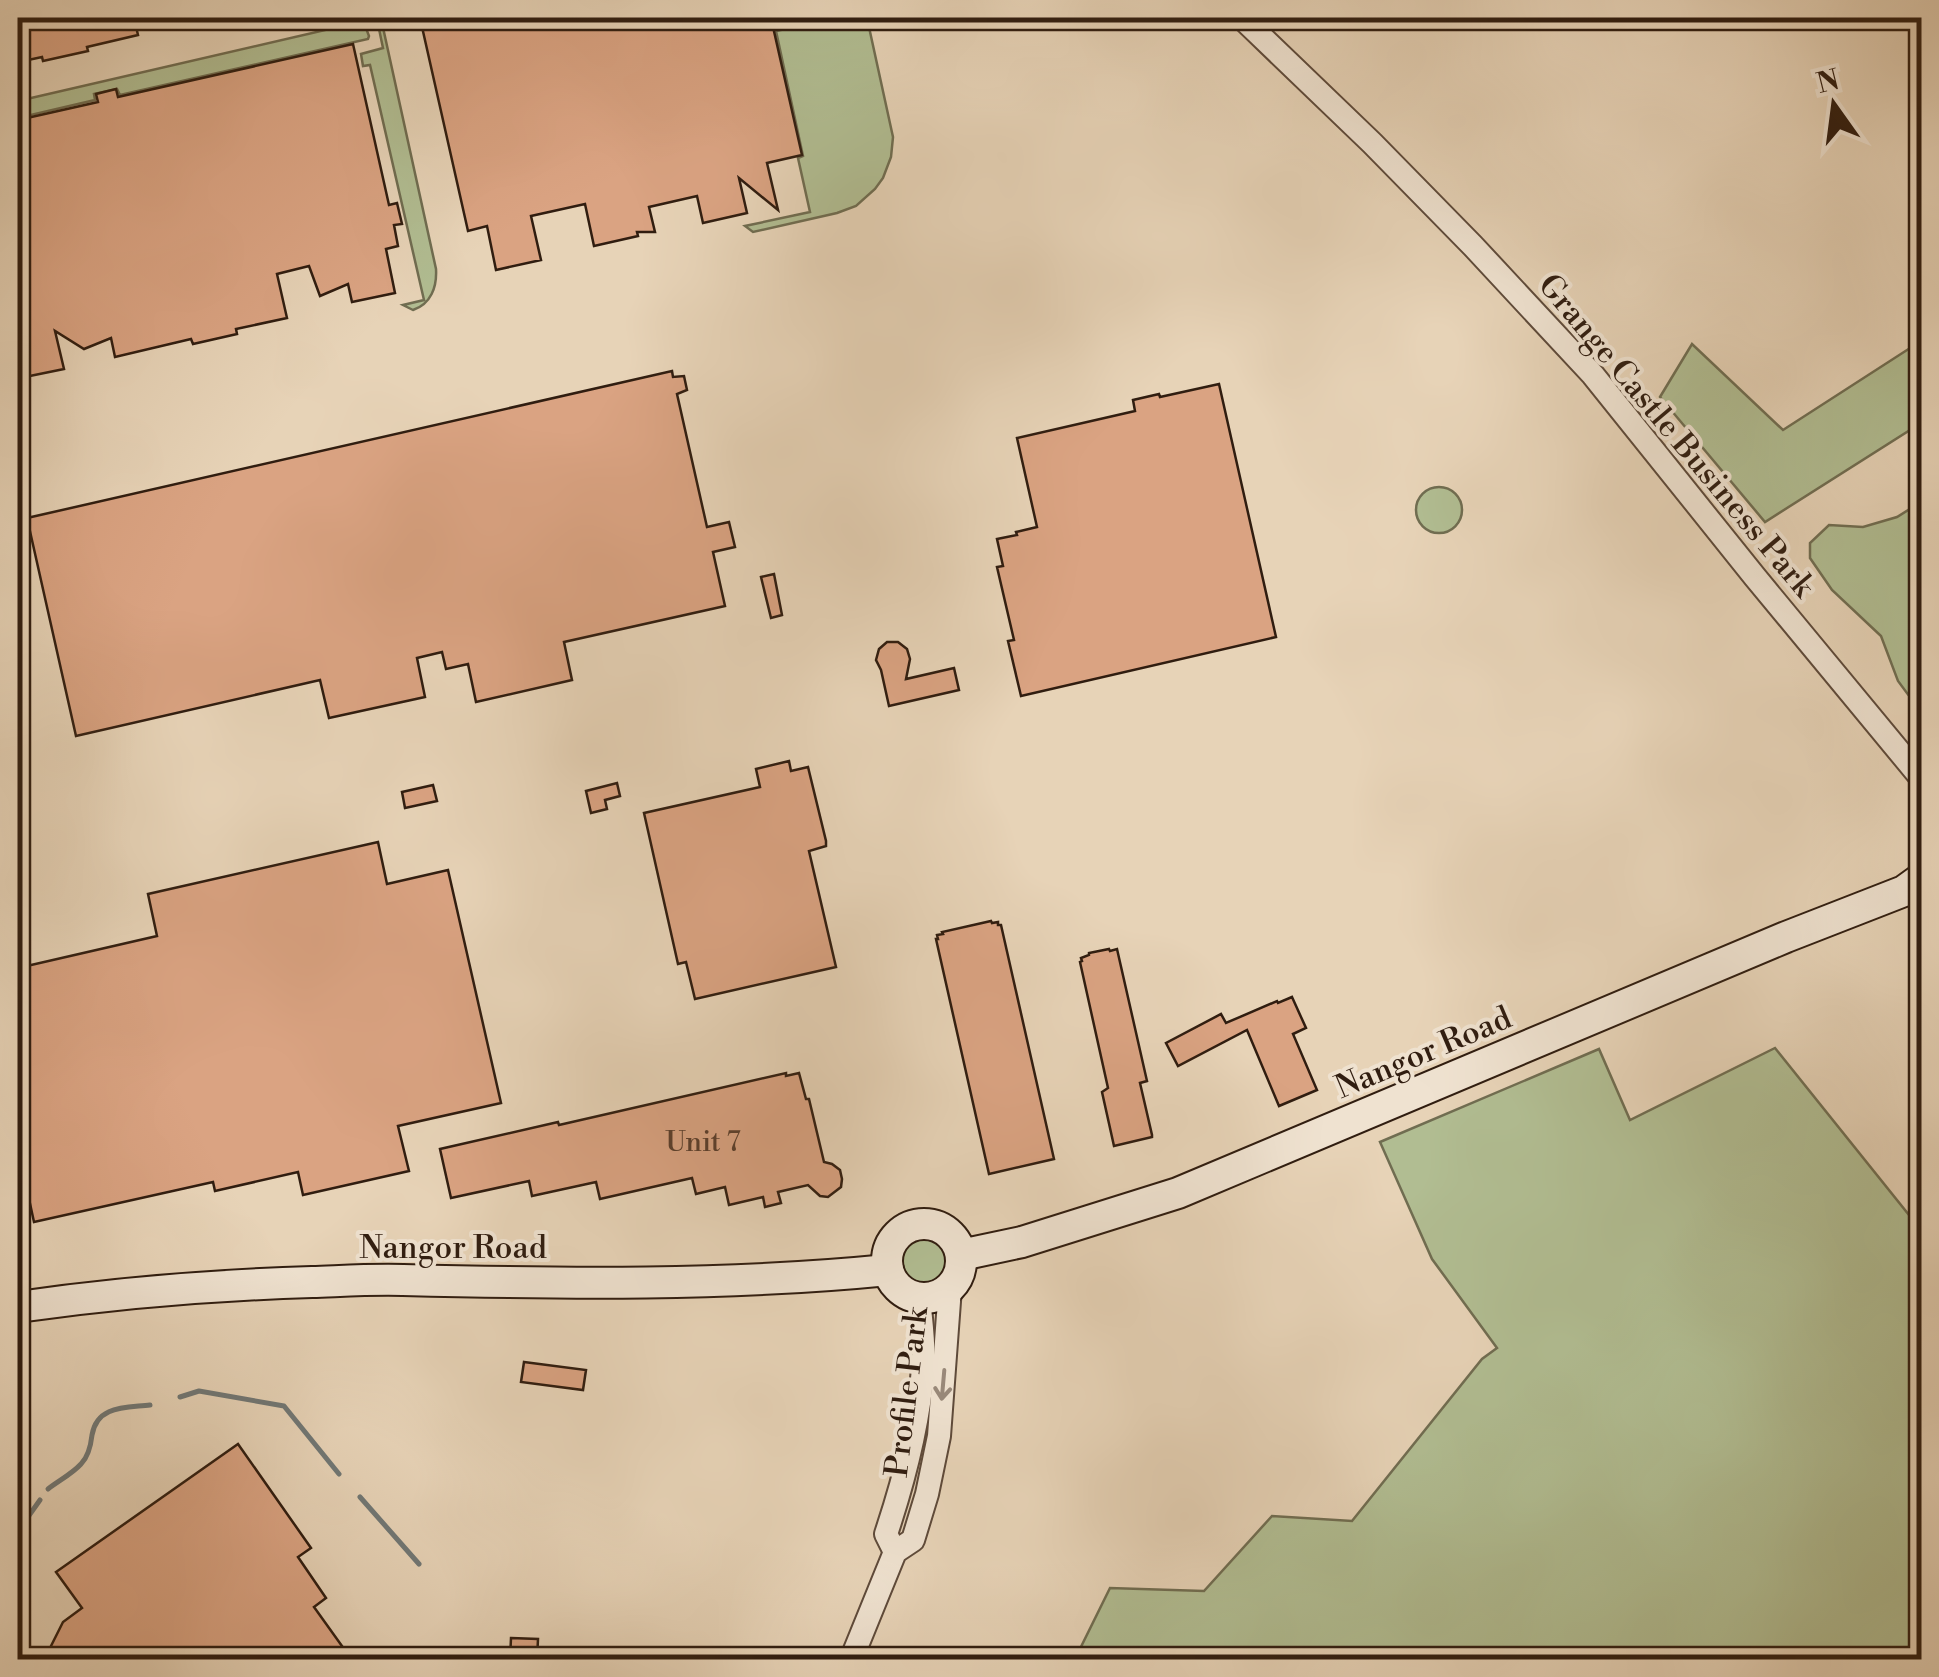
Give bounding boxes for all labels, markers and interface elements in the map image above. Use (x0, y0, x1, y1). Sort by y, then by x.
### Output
north arrow (1784, 55, 1884, 155)
text: N (1813, 63, 1843, 102)
street label: Grange Castle Business Park (1529, 266, 1825, 607)
street label: Nangor Road (1329, 998, 1518, 1108)
house number: Unit 7 (665, 1125, 741, 1160)
street label: Nangor Road (359, 1228, 547, 1268)
street label: Profile Park (877, 1302, 938, 1480)
one-way arrow (934, 1368, 953, 1400)

